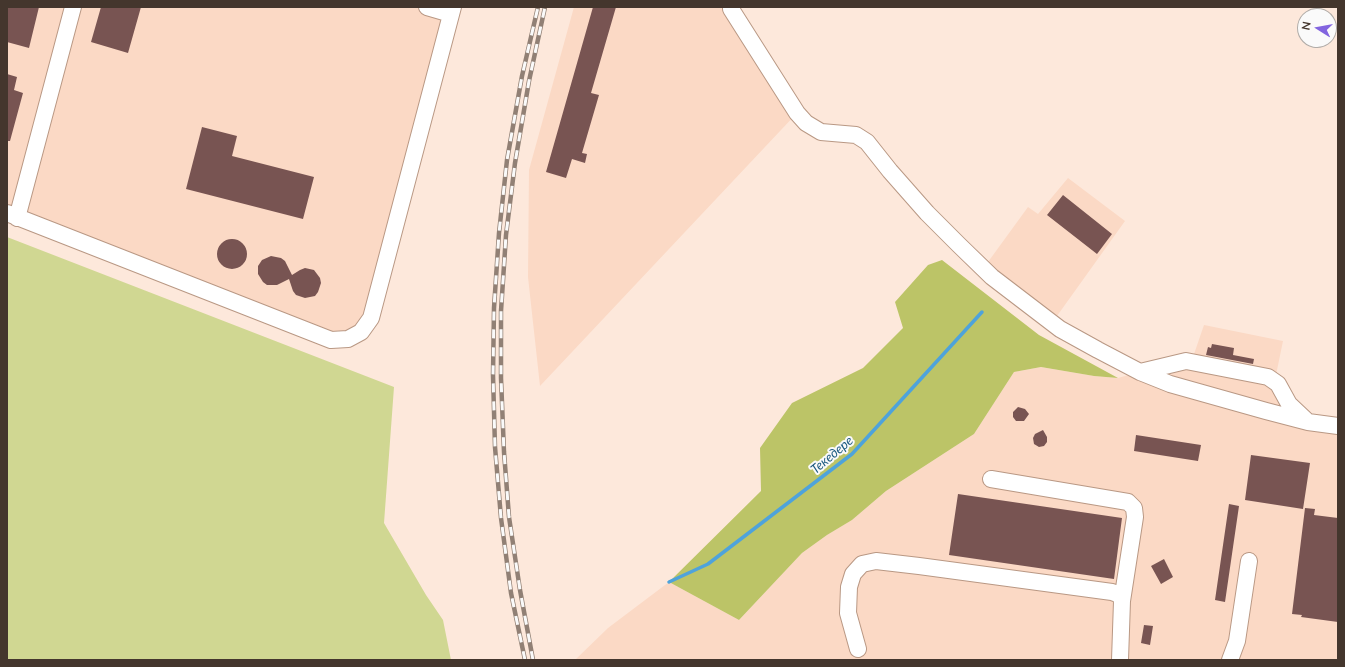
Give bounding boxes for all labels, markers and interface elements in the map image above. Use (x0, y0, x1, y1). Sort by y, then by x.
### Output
north arrow (1297, 8, 1337, 48)
text: N (1299, 20, 1313, 31)
water label: Текедере (808, 433, 856, 477)

